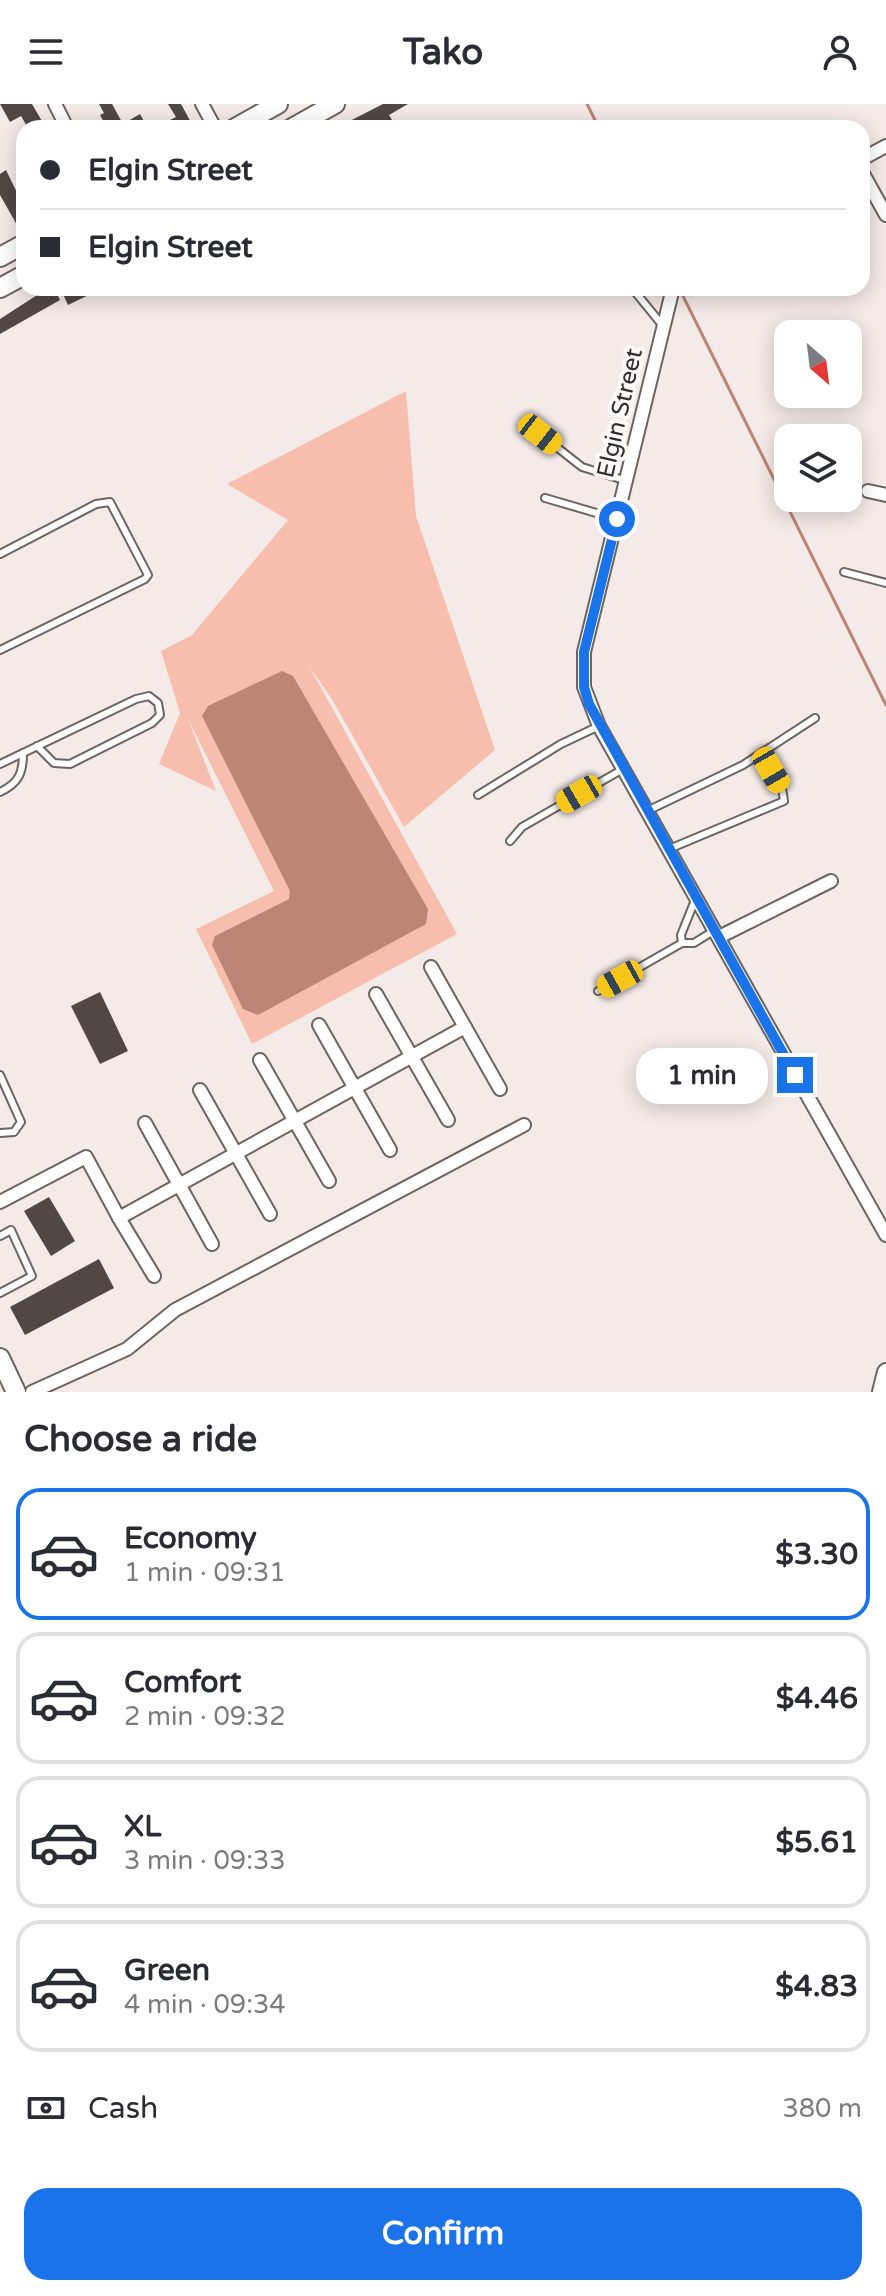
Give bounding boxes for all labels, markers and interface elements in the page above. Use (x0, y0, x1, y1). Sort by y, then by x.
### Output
icon: menu (24, 30, 68, 74)
icon: person (818, 30, 862, 74)
text: Tako (403, 31, 483, 74)
text: Elgin Street (88, 152, 253, 189)
text: Elgin Street (88, 229, 253, 266)
north arrow (774, 320, 862, 408)
map controls (774, 320, 862, 512)
street label: Elgin Street (591, 345, 649, 481)
car (514, 410, 566, 458)
button: layers (774, 424, 862, 512)
route start (599, 501, 635, 537)
car (749, 743, 793, 797)
car (552, 772, 606, 816)
car (593, 957, 647, 1001)
callout: 1 min (635, 1047, 767, 1103)
route end (777, 1057, 813, 1093)
text: 1 min (667, 1060, 737, 1091)
text: Choose a ride (24, 1418, 257, 1461)
icon: car (28, 1518, 100, 1590)
text: Economy (124, 1520, 257, 1557)
text: $3.30 (775, 1536, 858, 1573)
text: 1 min · 09:31 (124, 1557, 286, 1588)
icon: car (28, 1662, 100, 1734)
text: Comfort (124, 1664, 242, 1701)
text: $4.46 (776, 1680, 858, 1717)
text: 2 min · 09:32 (124, 1701, 286, 1732)
icon: car (28, 1806, 100, 1878)
text: XL (124, 1808, 161, 1845)
text: $5.61 (776, 1824, 858, 1861)
text: 3 min · 09:33 (124, 1845, 286, 1876)
icon: car (28, 1950, 100, 2022)
text: Green (124, 1952, 210, 1989)
text: $4.83 (775, 1968, 858, 2005)
text: 4 min · 09:34 (124, 1989, 286, 2020)
icon: cash (24, 2086, 68, 2130)
text: Cash (88, 2090, 158, 2127)
text: 380 m (782, 2093, 862, 2124)
button: Confirm (24, 2188, 862, 2280)

